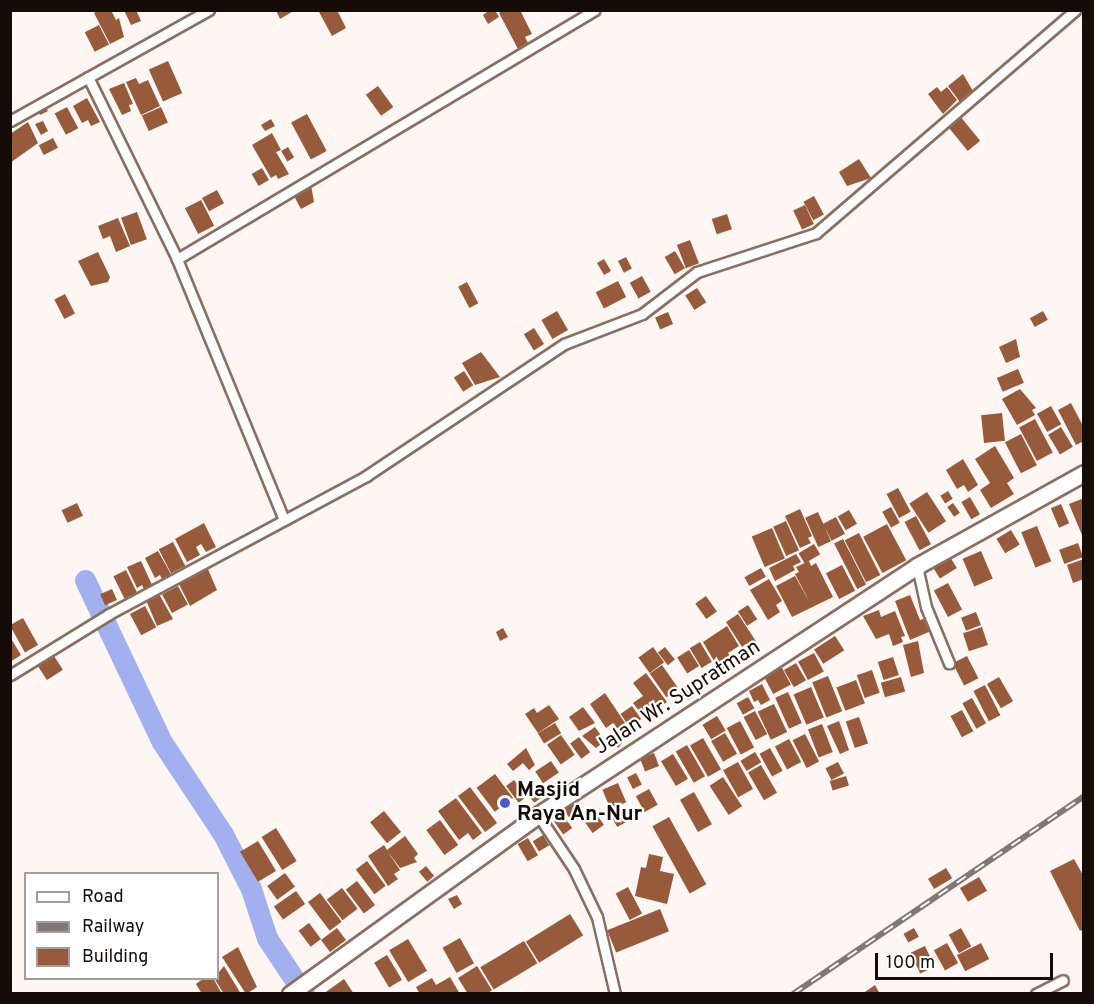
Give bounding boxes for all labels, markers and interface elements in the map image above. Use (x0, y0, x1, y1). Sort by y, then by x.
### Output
street label: Jalan Wr. Supratman (590, 635, 766, 761)
place label: Masjid Raya An-Nur (517, 778, 643, 828)
marker: Masjid Raya An-Nur (498, 796, 512, 810)
legend (24, 872, 219, 980)
text: Road (82, 886, 124, 909)
text: Railway (82, 916, 144, 939)
scale bar (878, 941, 1056, 979)
text: Building (82, 946, 148, 969)
text: 100 m (886, 952, 935, 975)

